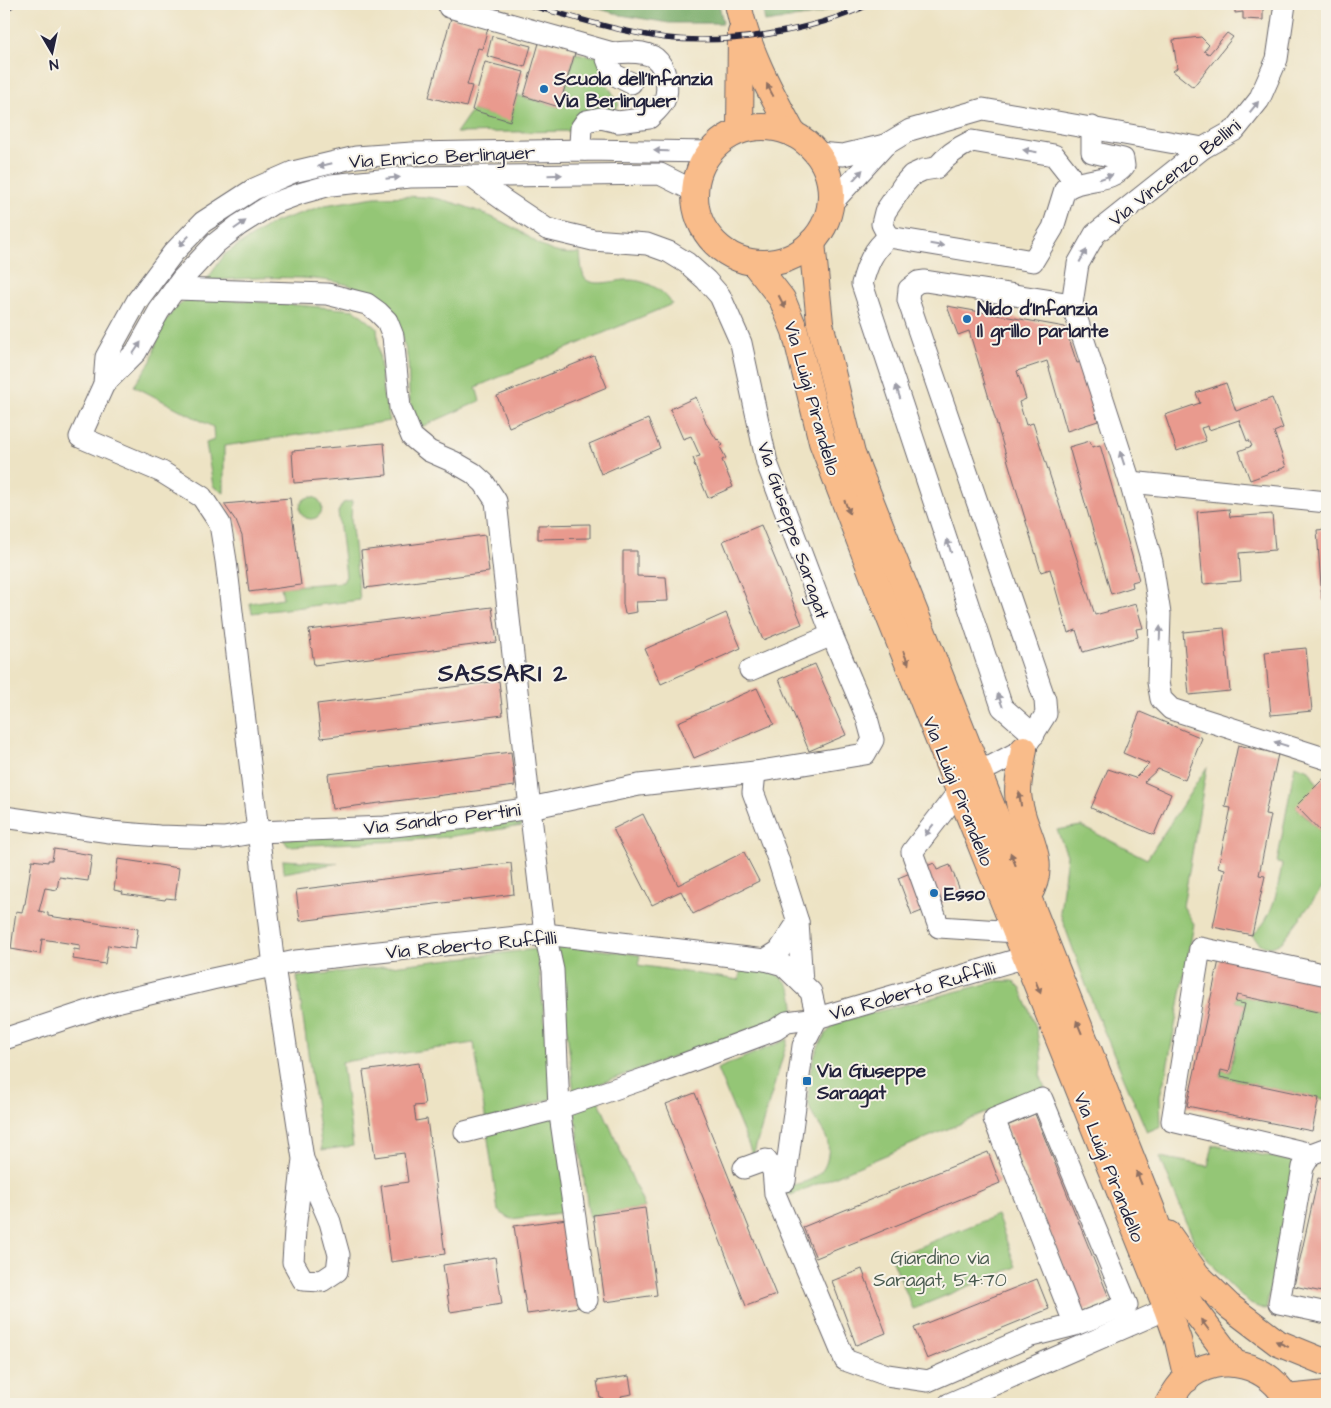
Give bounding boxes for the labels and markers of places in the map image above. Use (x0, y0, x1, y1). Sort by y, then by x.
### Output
place label: Scuola dell'Infanzia Via Berlinguer (553, 66, 713, 116)
marker: Scuola dell'Infanzia Via Berlinguer (538, 83, 550, 95)
place label: Nido d'Infanzia Il grillo parlante (977, 296, 1109, 346)
marker: Nido d'Infanzia Il grillo parlante (961, 313, 973, 325)
place label: Esso (944, 881, 985, 908)
marker: Esso (928, 887, 940, 899)
place label: Via Giuseppe Saragat (816, 1058, 927, 1108)
marker: Via Giuseppe Saragat (801, 1075, 813, 1087)

